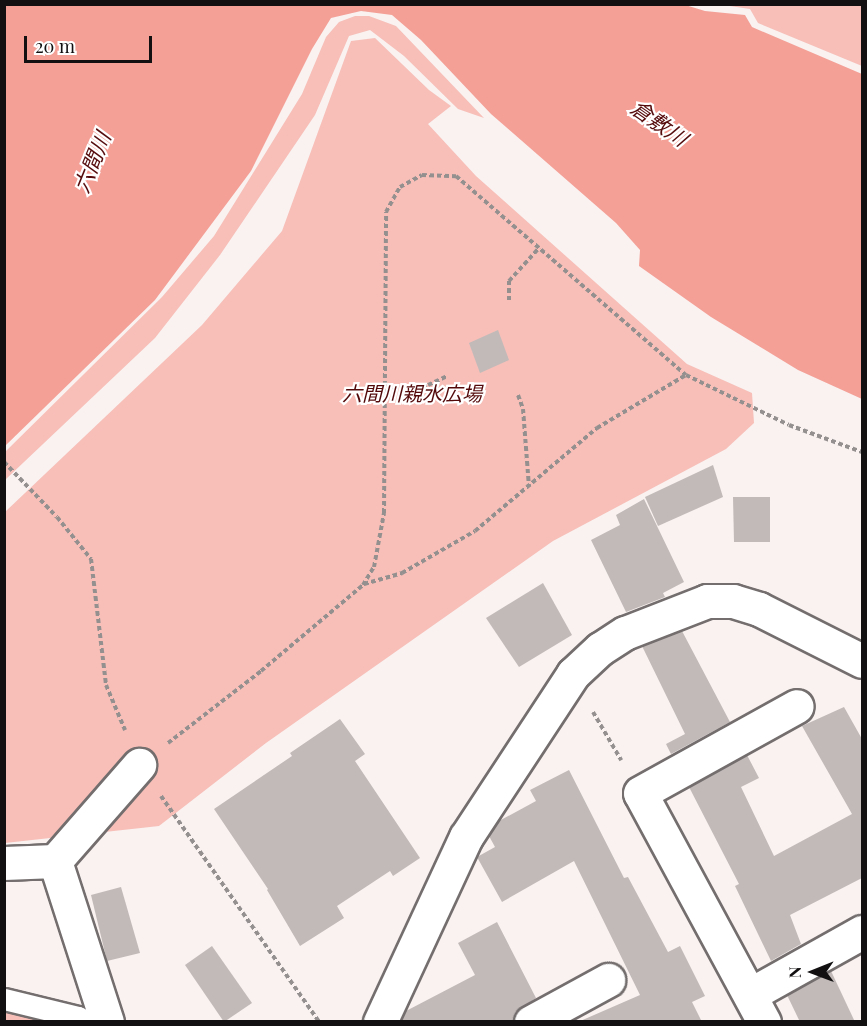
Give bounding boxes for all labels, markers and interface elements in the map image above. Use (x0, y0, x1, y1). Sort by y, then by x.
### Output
scale bar (27, 24, 154, 62)
text: 20 m (35, 34, 75, 58)
water label: 倉敷川 (627, 94, 693, 150)
water label: 六間川 (68, 128, 114, 196)
park label: 六間川親水広場 (342, 380, 482, 404)
north arrow (783, 942, 843, 1002)
text: N (784, 966, 805, 978)

